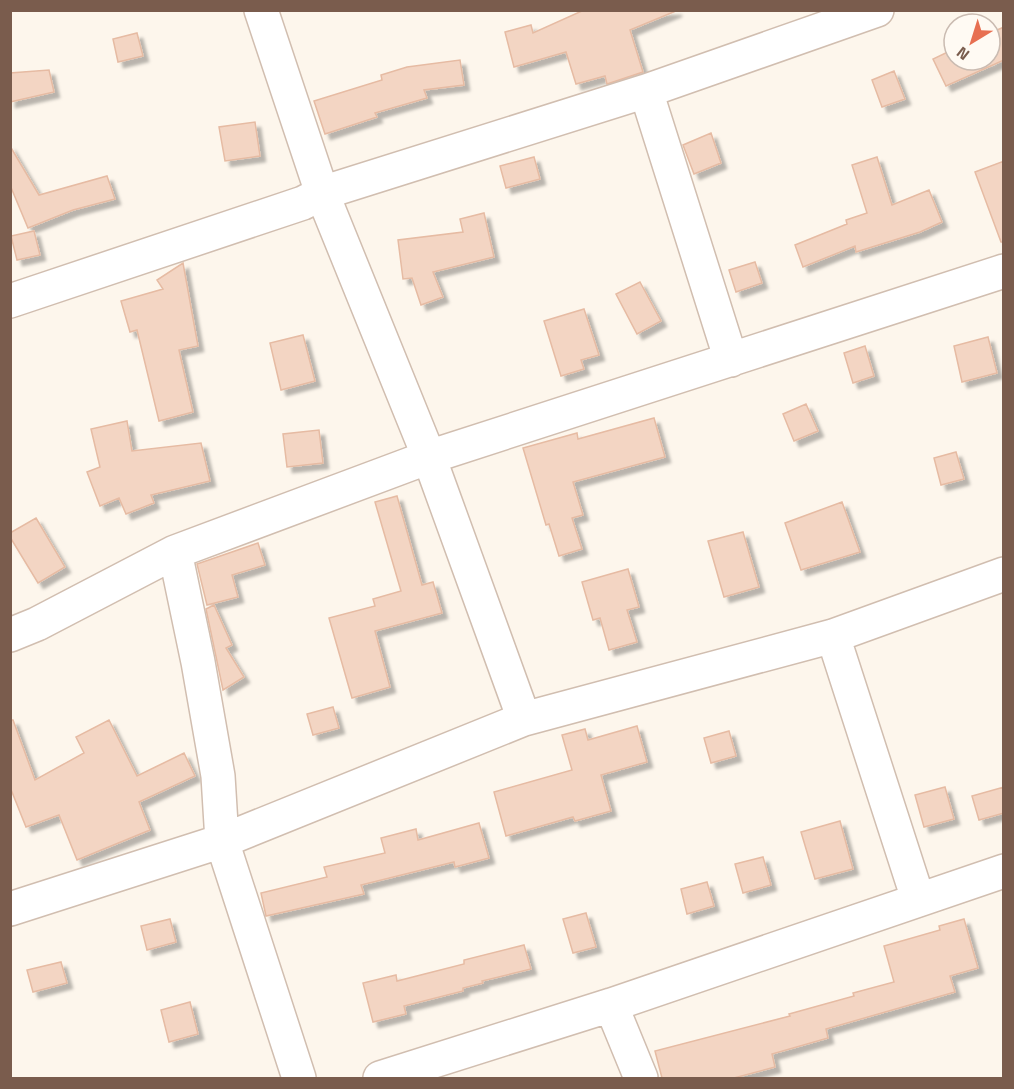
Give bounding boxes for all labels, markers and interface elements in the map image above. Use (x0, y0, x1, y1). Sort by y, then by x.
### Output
north arrow (942, 12, 1002, 72)
text: N (951, 41, 975, 67)

